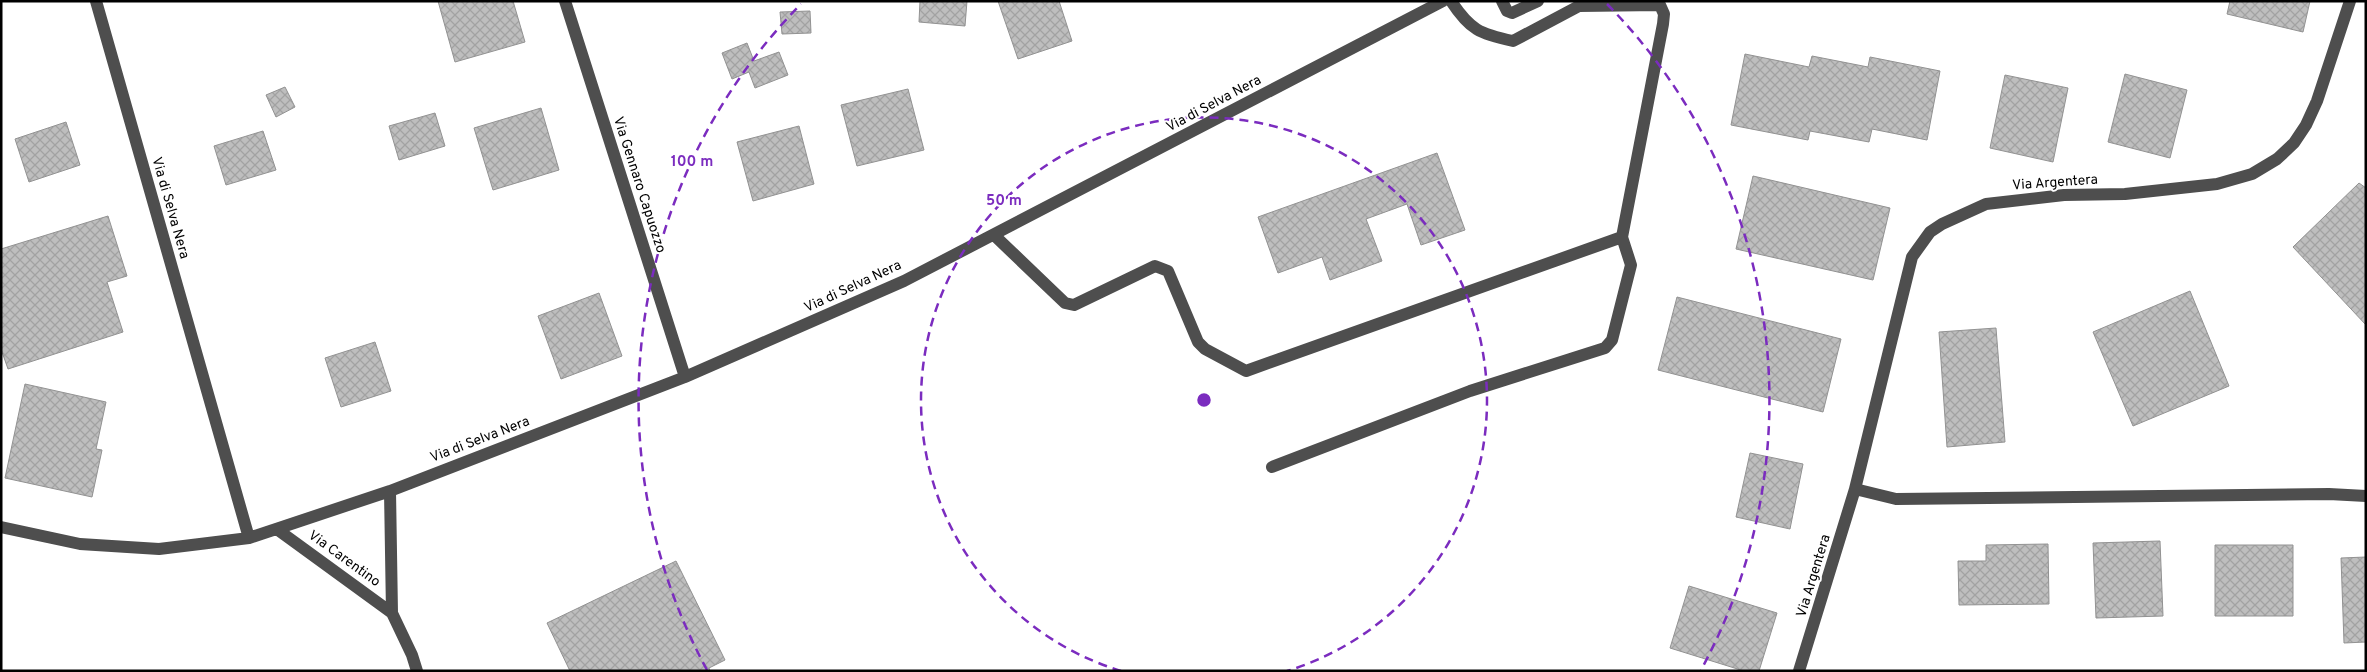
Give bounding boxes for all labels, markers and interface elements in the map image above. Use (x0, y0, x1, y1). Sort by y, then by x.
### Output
street label: Via di Selva Nera (1164, 72, 1264, 136)
street label: Via Gennaro Capuozzo (609, 115, 669, 255)
text: 100 m (671, 153, 713, 172)
street label: Via di Selva Nera (147, 155, 193, 261)
street label: Via Argentera (2012, 172, 2098, 194)
text: 50 m (986, 192, 1022, 211)
street label: Via di Selva Nera (802, 257, 904, 317)
centre of rings (1195, 391, 1213, 409)
street label: Via di Selva Nera (428, 413, 532, 467)
street label: Via Carentino (305, 527, 383, 591)
street label: Via Argentera (1793, 532, 1835, 620)

